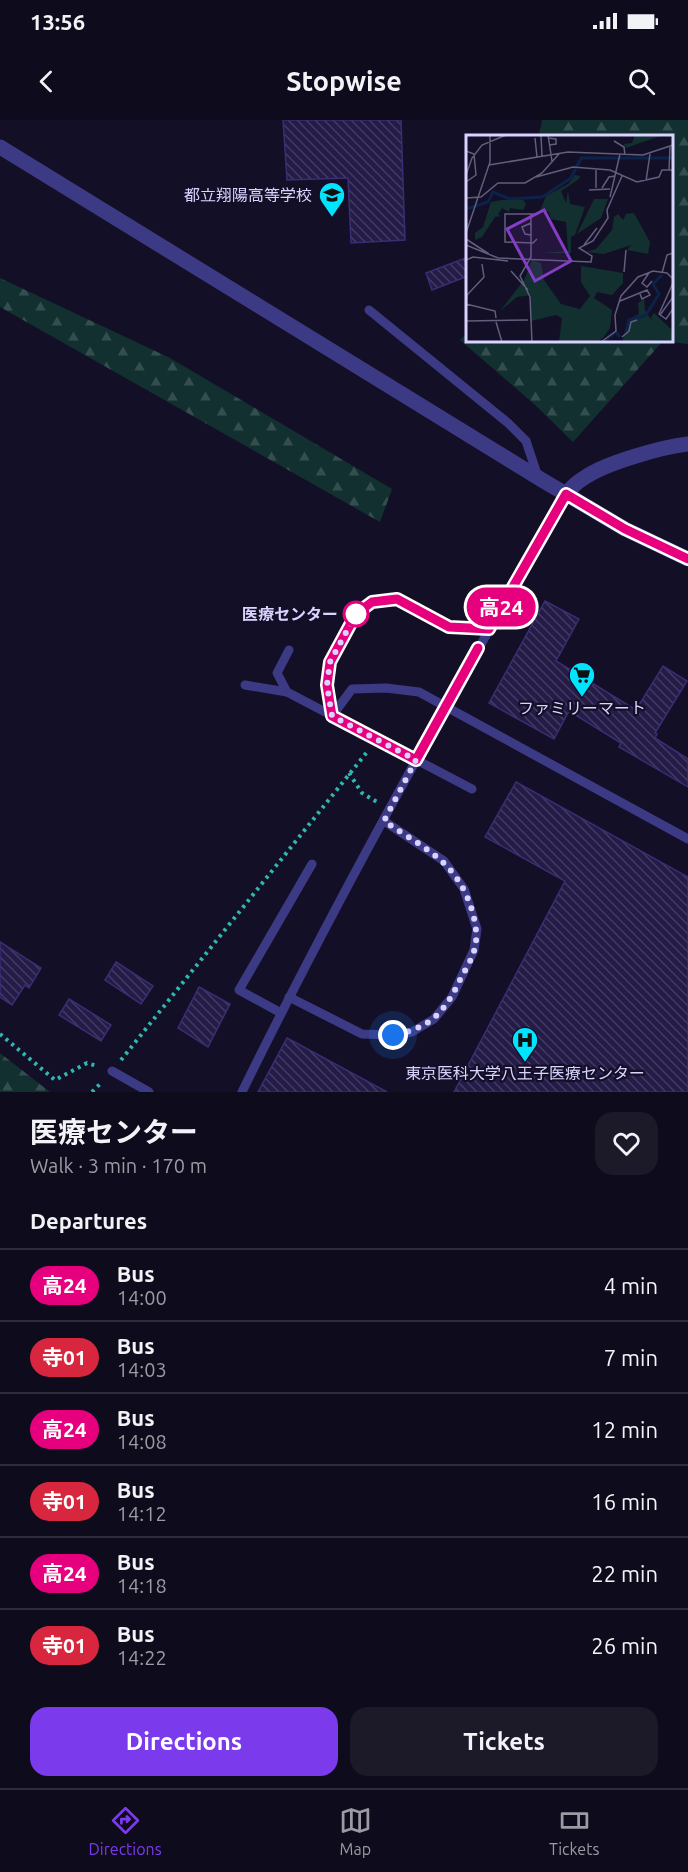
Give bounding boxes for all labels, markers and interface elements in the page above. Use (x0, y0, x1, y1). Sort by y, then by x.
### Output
text: 13:56 (30, 9, 85, 34)
icon: back (30, 65, 63, 98)
icon: search (625, 65, 658, 98)
text: Stopwise (286, 66, 402, 96)
inset map (466, 135, 673, 342)
school or university icon: 都立翔陽高等学校 (317, 180, 347, 218)
place label: 都立翔陽高等学校 (184, 186, 312, 204)
line badge: 高24 (466, 588, 536, 626)
text: 高24 (479, 595, 523, 619)
marker: 医療センター (343, 601, 369, 627)
place label: 医療センター (242, 605, 338, 623)
supermarket icon: ファミリーマート (567, 660, 597, 698)
place label: ファミリーマート (518, 699, 646, 717)
your location (378, 1020, 408, 1050)
hospital icon: 東京医科大学八王子医療センター (510, 1025, 540, 1063)
place label: 東京医科大学八王子医療センター (405, 1064, 645, 1082)
button: heart (595, 1112, 658, 1175)
text: 医療センター (30, 1116, 198, 1147)
text: Walk · 3 min · 170 m (30, 1154, 207, 1177)
text: Departures (30, 1208, 147, 1233)
text: Bus (117, 1261, 155, 1286)
text: 高24 (42, 1273, 87, 1297)
text: 4 min (604, 1273, 658, 1298)
text: 14:00 (117, 1286, 167, 1309)
text: Bus (117, 1333, 155, 1358)
text: 寺01 (42, 1345, 87, 1369)
text: 7 min (604, 1345, 658, 1370)
text: 14:03 (117, 1358, 167, 1381)
text: Bus (117, 1405, 155, 1430)
text: 高24 (42, 1417, 87, 1441)
text: 12 min (591, 1417, 658, 1442)
text: 14:08 (117, 1430, 167, 1453)
text: Bus (117, 1477, 155, 1502)
text: 寺01 (42, 1489, 87, 1513)
text: 16 min (591, 1489, 658, 1514)
text: 14:12 (117, 1502, 167, 1525)
text: Bus (117, 1549, 155, 1574)
text: 高24 (42, 1561, 87, 1585)
text: 22 min (591, 1561, 658, 1586)
text: 14:18 (117, 1574, 167, 1597)
text: Bus (117, 1621, 155, 1646)
text: 寺01 (42, 1633, 87, 1657)
text: 26 min (591, 1633, 658, 1658)
text: 14:22 (117, 1646, 167, 1669)
button: Directions (30, 1707, 338, 1776)
button: Tickets (350, 1707, 658, 1776)
tab: Directions (89, 1804, 162, 1858)
tab: Map (339, 1804, 372, 1858)
tab: Tickets (549, 1804, 599, 1858)

